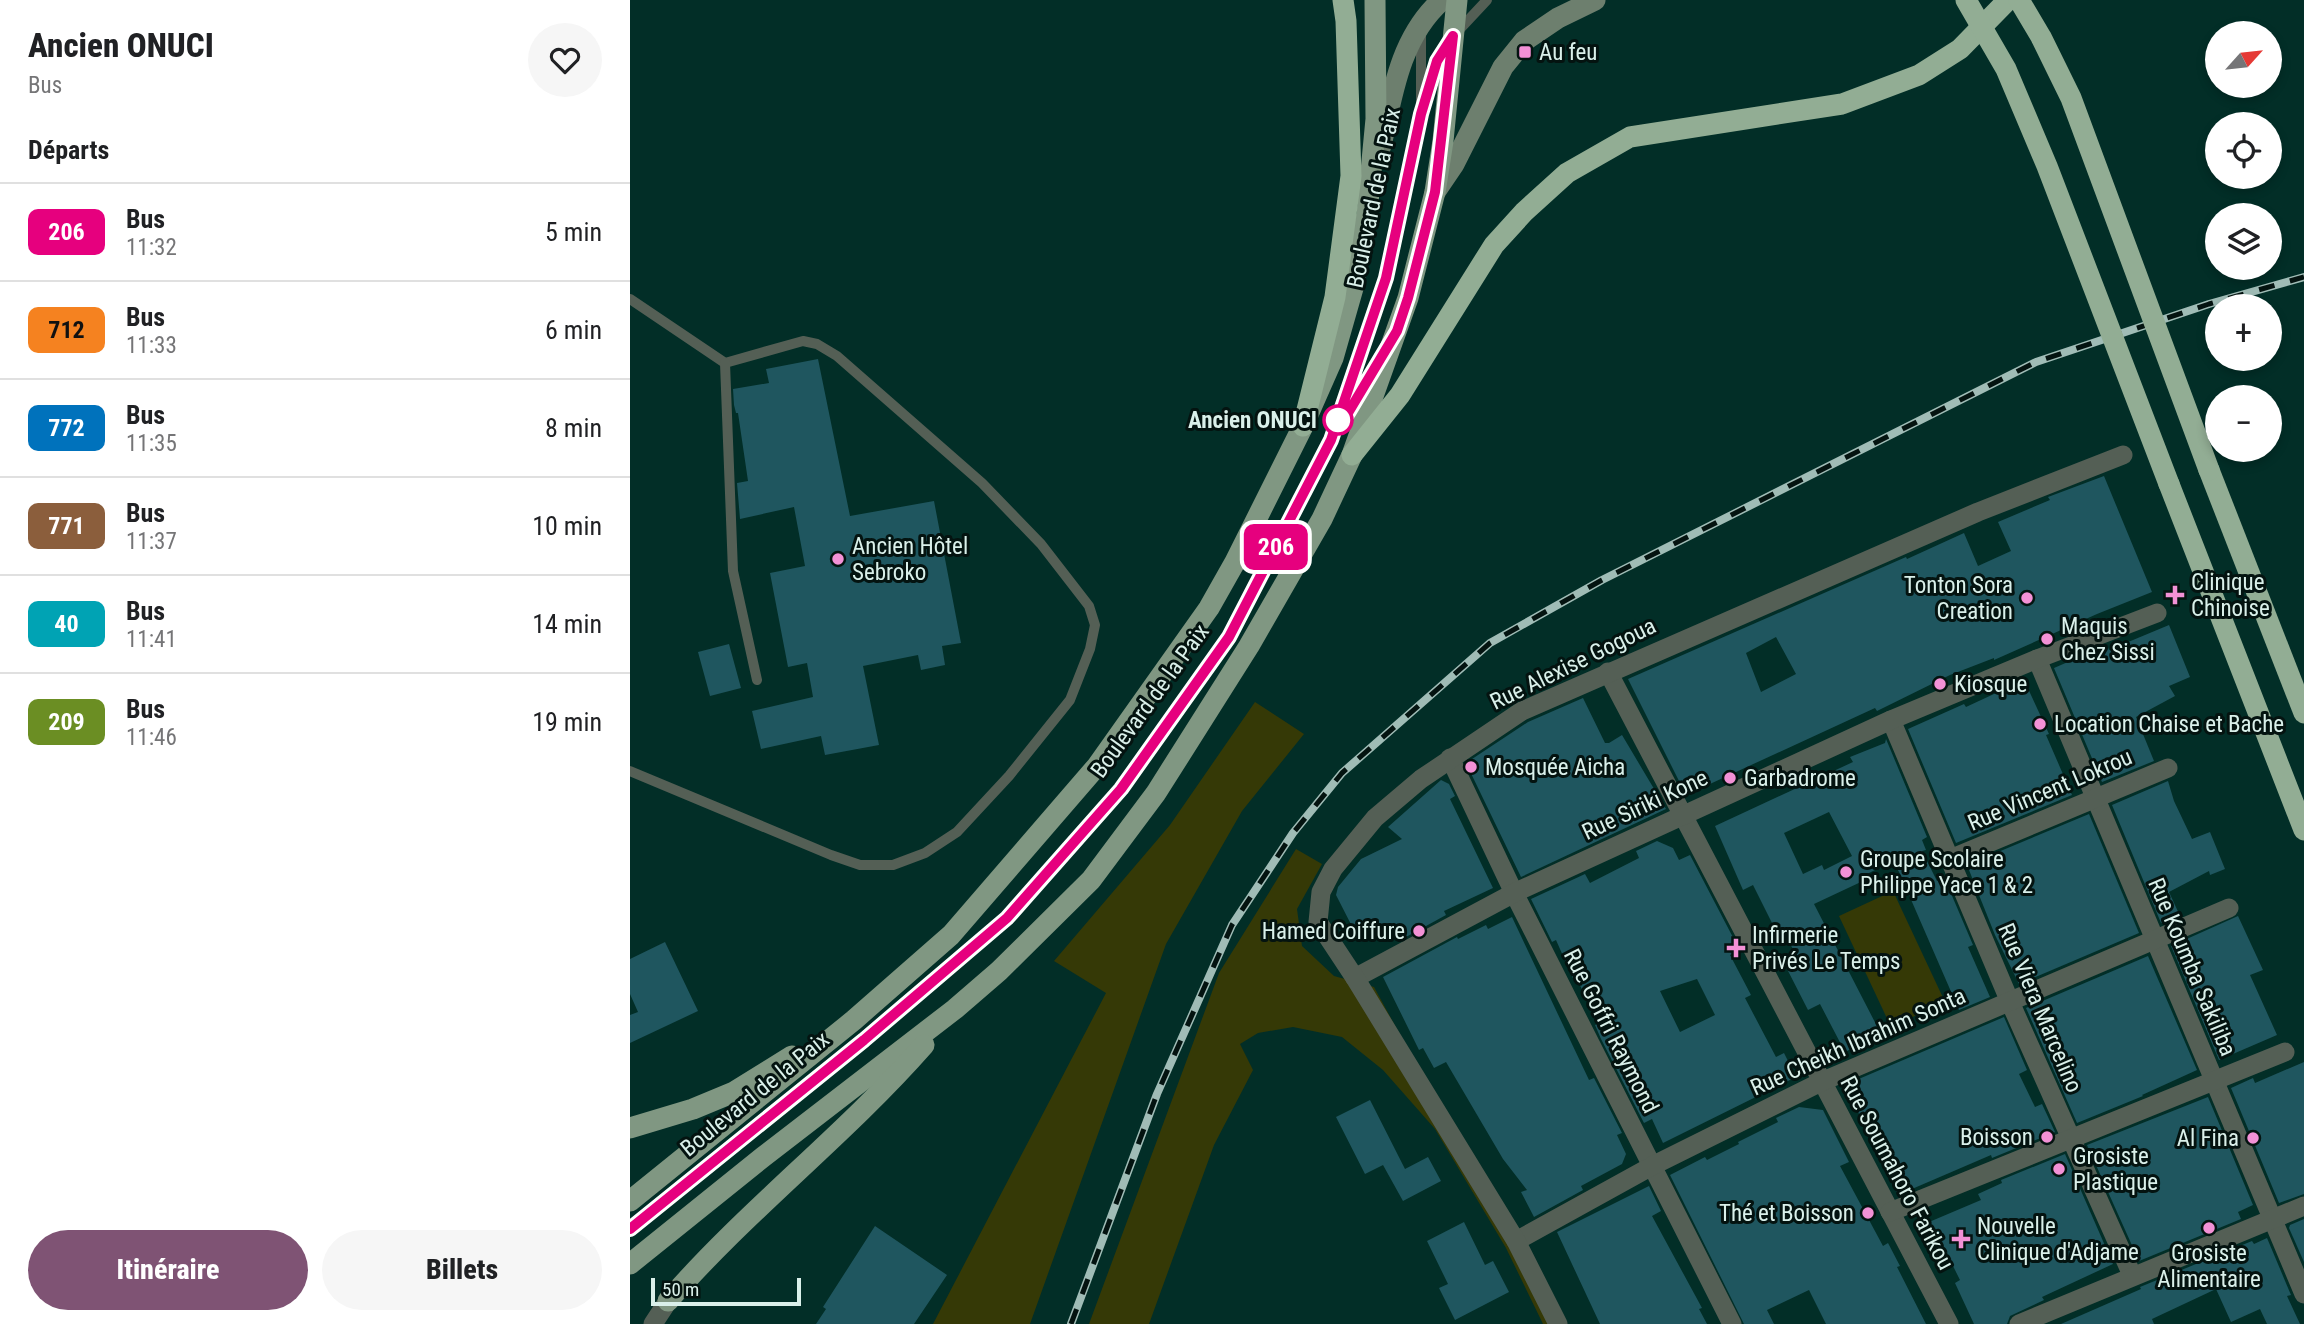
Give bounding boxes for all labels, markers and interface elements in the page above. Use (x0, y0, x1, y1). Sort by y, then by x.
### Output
north arrow (2205, 21, 2282, 98)
map controls (2205, 21, 2282, 462)
button: heart (528, 23, 602, 97)
text: Ancien ONUCI (28, 26, 214, 65)
place label: Au feu (1539, 39, 1597, 66)
marker: Au feu (1517, 44, 1533, 60)
text: Bus (28, 72, 62, 99)
street label: Boulevard de la Paix (1342, 106, 1406, 290)
button: locate (2205, 112, 2282, 189)
text: Départs (28, 135, 109, 165)
button: layers (2205, 203, 2282, 280)
text: Bus (126, 204, 165, 234)
text: 5 min (545, 217, 602, 247)
text: 206 (48, 218, 85, 246)
text: 11:32 (126, 234, 177, 261)
button: + (2205, 294, 2282, 371)
text: Bus (126, 302, 165, 332)
text: 6 min (545, 315, 602, 345)
text: 712 (48, 316, 85, 344)
text: 11:33 (126, 332, 177, 359)
button: − (2205, 385, 2282, 462)
text: Bus (126, 400, 165, 430)
marker: Ancien ONUCI (1323, 405, 1353, 435)
place label: Ancien ONUCI (1188, 407, 1317, 434)
text: 8 min (545, 413, 602, 443)
text: 772 (48, 414, 85, 442)
text: 11:35 (126, 430, 177, 457)
text: Bus (126, 498, 165, 528)
text: 10 min (532, 511, 602, 541)
text: 771 (48, 512, 85, 540)
line badge: 206 (1236, 524, 1316, 570)
text: 11:37 (126, 528, 177, 555)
place label: Ancien Hôtel Sebroko (852, 533, 968, 586)
text: 206 (1258, 533, 1294, 561)
marker: Ancien Hôtel Sebroko (830, 551, 846, 567)
place label: Clinique Chinoise (2191, 569, 2270, 622)
place label: Tonton Sora Creation (1904, 572, 2013, 625)
marker: Clinique Chinoise (2165, 585, 2185, 605)
marker: Tonton Sora Creation (2019, 590, 2035, 606)
text: Bus (126, 596, 165, 626)
text: 14 min (532, 609, 602, 639)
text: 40 (54, 610, 79, 638)
street label: Rue Alexise Gogoua (1486, 612, 1660, 716)
place label: Maquis Chez Sissi (2061, 613, 2155, 666)
street label: Boulevard de la Paix (1085, 619, 1215, 783)
text: 11:41 (126, 626, 177, 653)
marker: Maquis Chez Sissi (2039, 631, 2055, 647)
place label: Kiosque (1954, 671, 2027, 698)
marker: Kiosque (1932, 676, 1948, 692)
text: Bus (126, 694, 165, 724)
text: 19 min (532, 707, 602, 737)
text: 209 (48, 708, 85, 736)
place label: Location Chaise et Bache (2054, 711, 2284, 738)
marker: Location Chaise et Bache (2032, 716, 2048, 732)
text: 11:46 (126, 724, 177, 751)
street label: Rue Vincent Lokrou (1964, 743, 2136, 837)
place label: Mosquée Aicha (1485, 754, 1625, 781)
marker: Mosquée Aicha (1463, 759, 1479, 775)
street label: Rue Siriki Kone (1578, 764, 1712, 846)
place label: Garbadrome (1744, 765, 1856, 792)
marker: Garbadrome (1722, 770, 1738, 786)
place label: Groupe Scolaire Philippe Yace 1 & 2 (1860, 846, 2033, 899)
marker: Groupe Scolaire Philippe Yace 1 & 2 (1838, 864, 1854, 880)
street label: Rue Koumba Sakiliba (2142, 874, 2242, 1060)
place label: Hamed Coiffure (1262, 918, 1405, 945)
street label: Rue Viera Marcelino (1992, 919, 2088, 1097)
place label: Infirmerie Privés Le Temps (1752, 922, 1901, 975)
marker: Hamed Coiffure (1411, 923, 1427, 939)
marker: Infirmerie Privés Le Temps (1726, 938, 1746, 958)
street label: Rue Goffri Raymond (1558, 944, 1664, 1118)
street label: Rue Cheikh Ibrahim Sonta (1746, 982, 1970, 1102)
street label: Boulevard de la Paix (675, 1026, 835, 1162)
street label: Rue Soumahoro Farikou (1834, 1071, 1960, 1275)
place label: Boisson (1960, 1124, 2033, 1151)
place label: Al Fina (2177, 1125, 2239, 1152)
marker: Boisson (2039, 1129, 2055, 1145)
marker: Al Fina (2245, 1130, 2261, 1146)
place label: Grosiste Plastique (2073, 1143, 2158, 1196)
marker: Grosiste Plastique (2051, 1161, 2067, 1177)
place label: Thé et Boisson (1719, 1200, 1854, 1227)
marker: Thé et Boisson (1860, 1205, 1876, 1221)
place label: Nouvelle Clinique d'Adjame (1977, 1213, 2139, 1266)
marker: Grosiste Alimentaire (2201, 1220, 2217, 1236)
marker: Nouvelle Clinique d'Adjame (1951, 1229, 1971, 1249)
button: Itinéraire (28, 1230, 308, 1310)
button: Billets (322, 1230, 602, 1310)
place label: Grosiste Alimentaire (2157, 1240, 2261, 1293)
scale bar (651, 1275, 802, 1307)
text: 50 m (662, 1278, 699, 1301)

